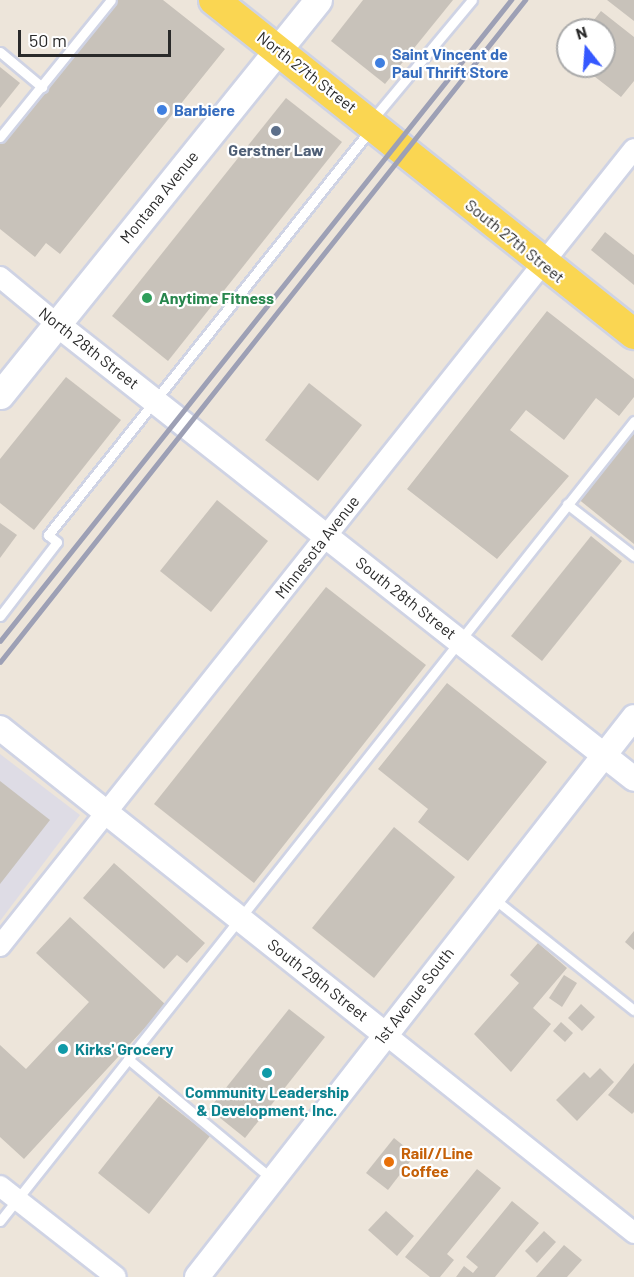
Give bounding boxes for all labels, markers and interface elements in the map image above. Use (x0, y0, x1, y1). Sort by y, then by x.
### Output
scale bar (21, 18, 174, 56)
north arrow (556, 18, 616, 78)
text: N (573, 22, 589, 43)
street label: North 27th Street (254, 27, 360, 117)
text: 50 m (29, 29, 67, 51)
place label: Saint Vincent de Paul Thrift Store (392, 44, 509, 82)
marker: Saint Vincent de Paul Thrift Store (373, 56, 387, 70)
place label: Barbiere (174, 100, 235, 120)
marker: Barbiere (155, 103, 169, 117)
marker: Gerstner Law (269, 124, 283, 138)
place label: Gerstner Law (228, 140, 324, 160)
street label: Montana Avenue (116, 147, 202, 247)
street label: South 27th Street (462, 195, 568, 287)
place label: Anytime Fitness (159, 288, 274, 308)
marker: Anytime Fitness (140, 291, 154, 305)
street label: North 28th Street (35, 303, 143, 393)
street label: Minnesota Avenue (271, 492, 363, 602)
street label: South 28th Street (352, 553, 460, 643)
street label: South 29th Street (264, 935, 372, 1025)
street label: 1st Avenue South (370, 944, 458, 1048)
place label: Kirks' Grocery (75, 1039, 174, 1059)
marker: Kirks' Grocery (56, 1042, 70, 1056)
marker: Community Leadership & Development, Inc. (260, 1066, 274, 1080)
place label: Community Leadership & Development, Inc. (185, 1082, 349, 1120)
place label: Rail//Line Coffee (401, 1143, 473, 1181)
marker: Rail//Line Coffee (382, 1155, 396, 1169)

